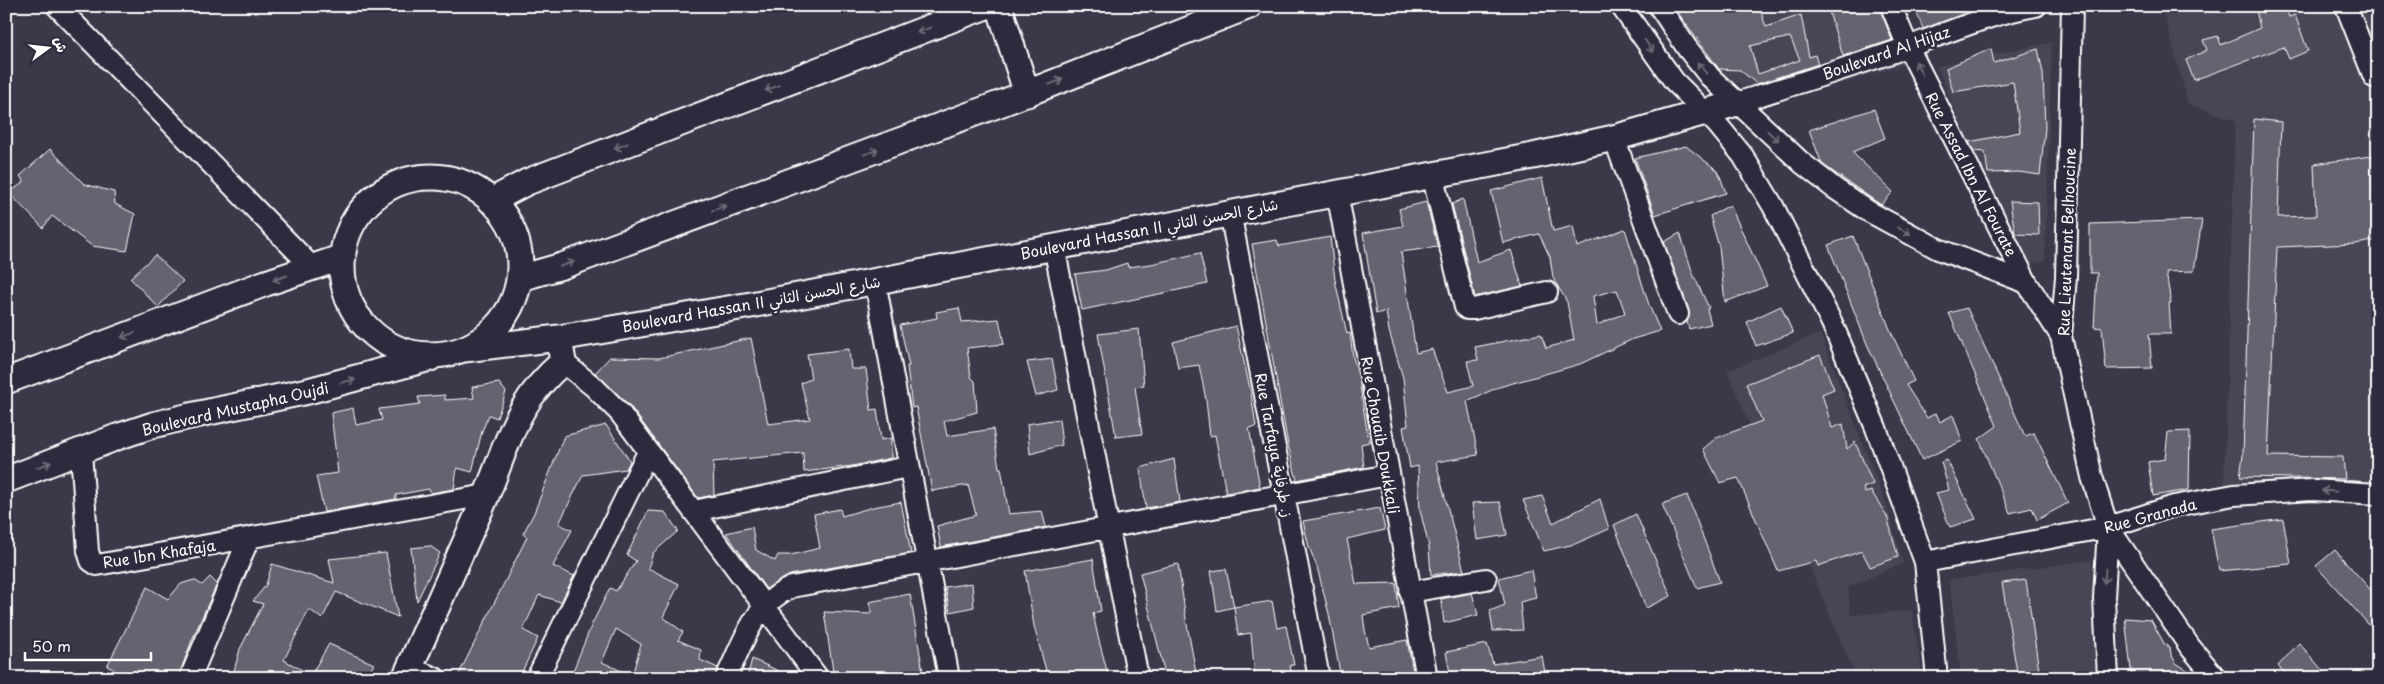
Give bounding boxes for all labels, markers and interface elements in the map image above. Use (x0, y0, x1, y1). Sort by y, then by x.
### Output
street label: Boulevard Al Hijaz (1819, 19, 1953, 85)
north arrow (22, 22, 72, 72)
one-way arrow (917, 26, 932, 35)
text: ش (49, 34, 73, 55)
one-way arrow (1644, 39, 1654, 53)
one-way arrow (1914, 60, 1924, 75)
one-way arrow (1697, 62, 1708, 75)
one-way arrow (1048, 77, 1063, 86)
one-way arrow (765, 84, 781, 93)
street label: Rue Assad Ibn Al Fourate (1921, 88, 2023, 260)
one-way arrow (1766, 130, 1779, 142)
one-way arrow (613, 142, 629, 151)
one-way arrow (863, 147, 879, 156)
street label: Rue Lieutenant Belhoucine (2051, 147, 2081, 337)
street label: Boulevard Hassan II شارع الحسن الثاني (1018, 192, 1280, 267)
one-way arrow (711, 203, 726, 212)
one-way arrow (1896, 227, 1910, 237)
one-way arrow (558, 259, 574, 269)
street label: Boulevard Hassan II شارع الحسن الثاني (620, 269, 883, 340)
one-way arrow (273, 274, 289, 283)
one-way arrow (121, 331, 136, 340)
street label: Rue Chouaib Doukkali (1356, 354, 1406, 516)
street label: Rue Tarfaya ز. طرفاية (1250, 371, 1300, 519)
street label: Boulevard Mustapha Oujdi (139, 375, 331, 441)
one-way arrow (340, 376, 356, 386)
one-way arrow (36, 460, 51, 470)
one-way arrow (2321, 486, 2337, 495)
street label: Rue Granada (2101, 491, 2200, 538)
street label: Rue Ibn Khafaja (101, 533, 218, 573)
one-way arrow (2101, 568, 2110, 584)
scale bar (25, 629, 151, 661)
text: 50 m (32, 634, 71, 657)

